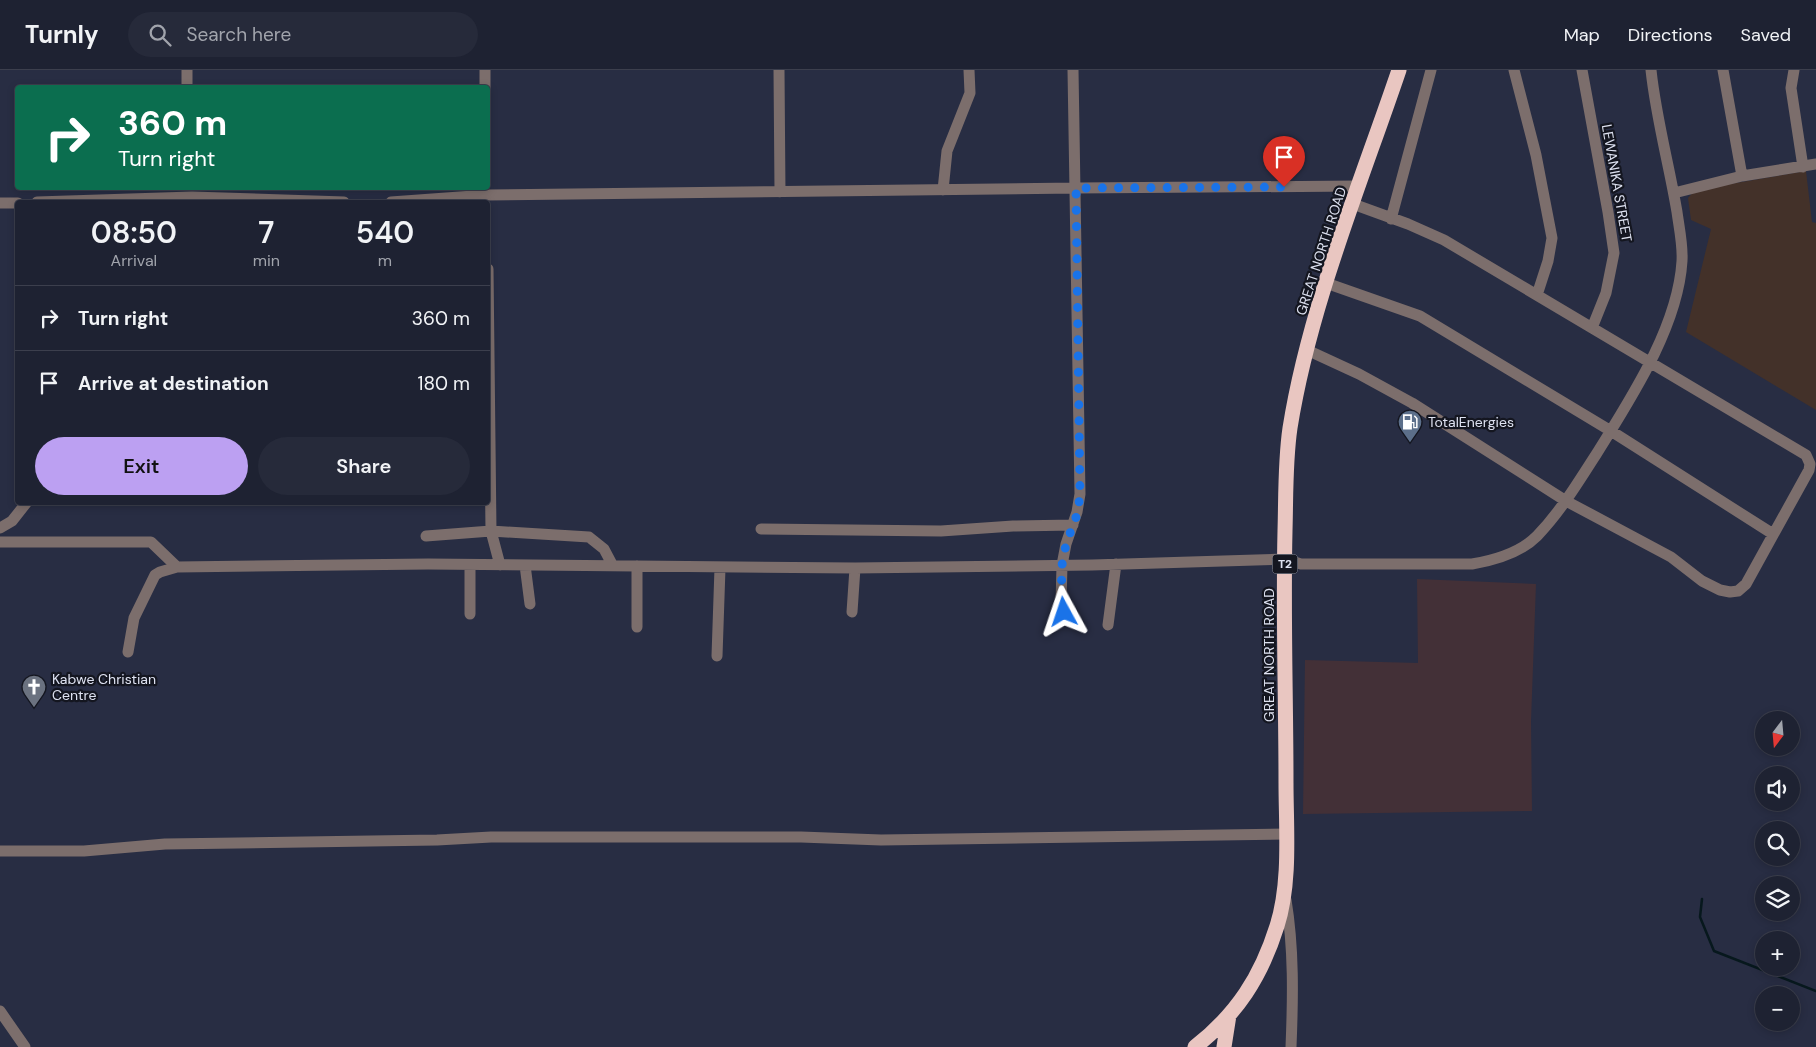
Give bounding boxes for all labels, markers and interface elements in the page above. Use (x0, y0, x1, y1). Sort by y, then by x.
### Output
search box (128, 12, 478, 57)
text: Turnly (25, 19, 98, 50)
icon: search (146, 21, 174, 49)
text: Search here (186, 22, 291, 47)
text: Map (1564, 23, 1600, 47)
text: Directions (1628, 23, 1713, 47)
text: Saved (1741, 23, 1791, 47)
text: 360 m (118, 100, 227, 146)
icon: right (35, 105, 100, 170)
street label: LEWANIKA STREET (1598, 123, 1636, 243)
pin (1263, 136, 1305, 187)
icon: arrive (1270, 143, 1298, 171)
text: Turn right (118, 144, 215, 173)
street label: GREAT NORTH ROAD (1292, 185, 1350, 317)
text: 08:50 (91, 213, 177, 252)
text: 7 (258, 213, 274, 252)
text: 540 (356, 213, 414, 252)
text: Arrival (111, 250, 157, 271)
text: min (253, 250, 280, 271)
text: m (378, 250, 392, 271)
icon: right (35, 304, 63, 332)
text: Turn right (78, 306, 168, 331)
text: 360 m (412, 306, 470, 331)
icon: arrive (35, 369, 63, 397)
text: Arrive at destination (78, 371, 269, 396)
text: 180 m (418, 371, 470, 396)
fuel station icon: TotalEnergies (1397, 409, 1423, 443)
place label: TotalEnergies (1428, 413, 1514, 431)
button: Exit (35, 437, 248, 495)
button: Share (258, 437, 470, 495)
road number: T2 (1272, 554, 1298, 574)
position arrow (1037, 585, 1089, 637)
street label: GREAT NORTH ROAD (1260, 588, 1278, 722)
place label: Kabwe Christian Centre (52, 670, 156, 704)
church icon: Kabwe Christian Centre (21, 674, 47, 708)
north arrow (1755, 711, 1800, 756)
map controls (1755, 711, 1800, 1031)
button: sound (1755, 766, 1800, 811)
button: search (1755, 821, 1800, 866)
button: layers (1755, 876, 1800, 921)
button: + (1755, 931, 1800, 976)
button: − (1755, 986, 1800, 1031)

